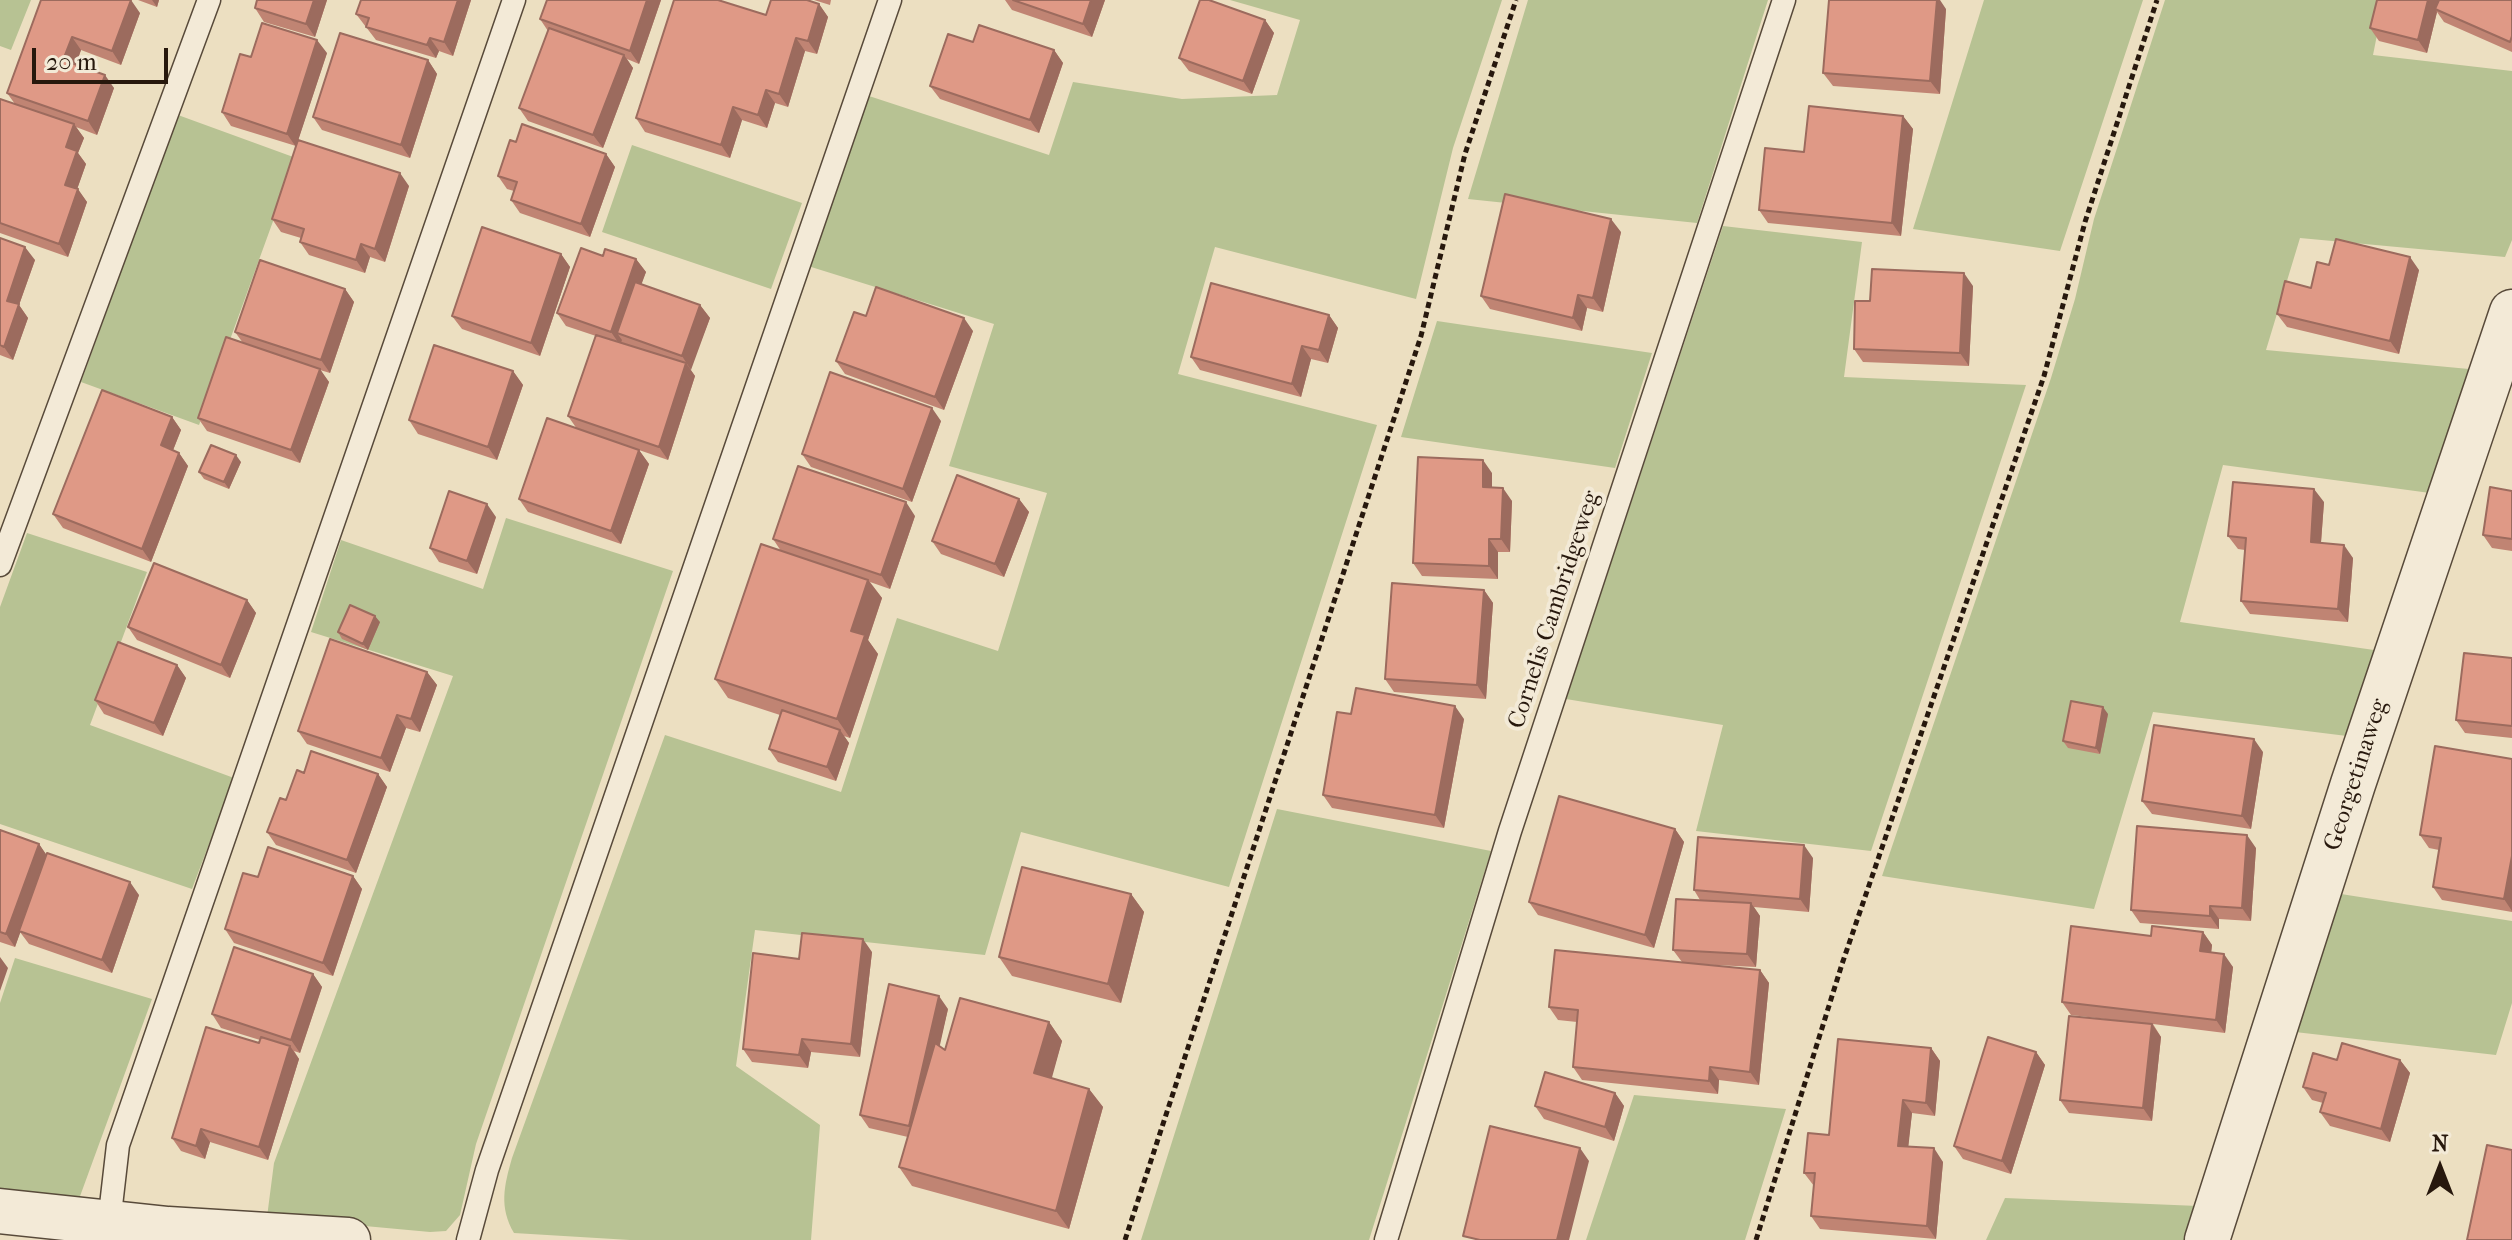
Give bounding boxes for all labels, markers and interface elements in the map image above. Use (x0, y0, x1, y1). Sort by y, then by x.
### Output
scale bar (36, 32, 172, 82)
text: 20 m (46, 48, 97, 76)
street label: Cornelis Cambridgeweg (1503, 488, 1607, 732)
street label: Georgetinaweg (2319, 695, 2395, 855)
north arrow (2400, 1128, 2480, 1208)
text: N (2432, 1131, 2448, 1157)

